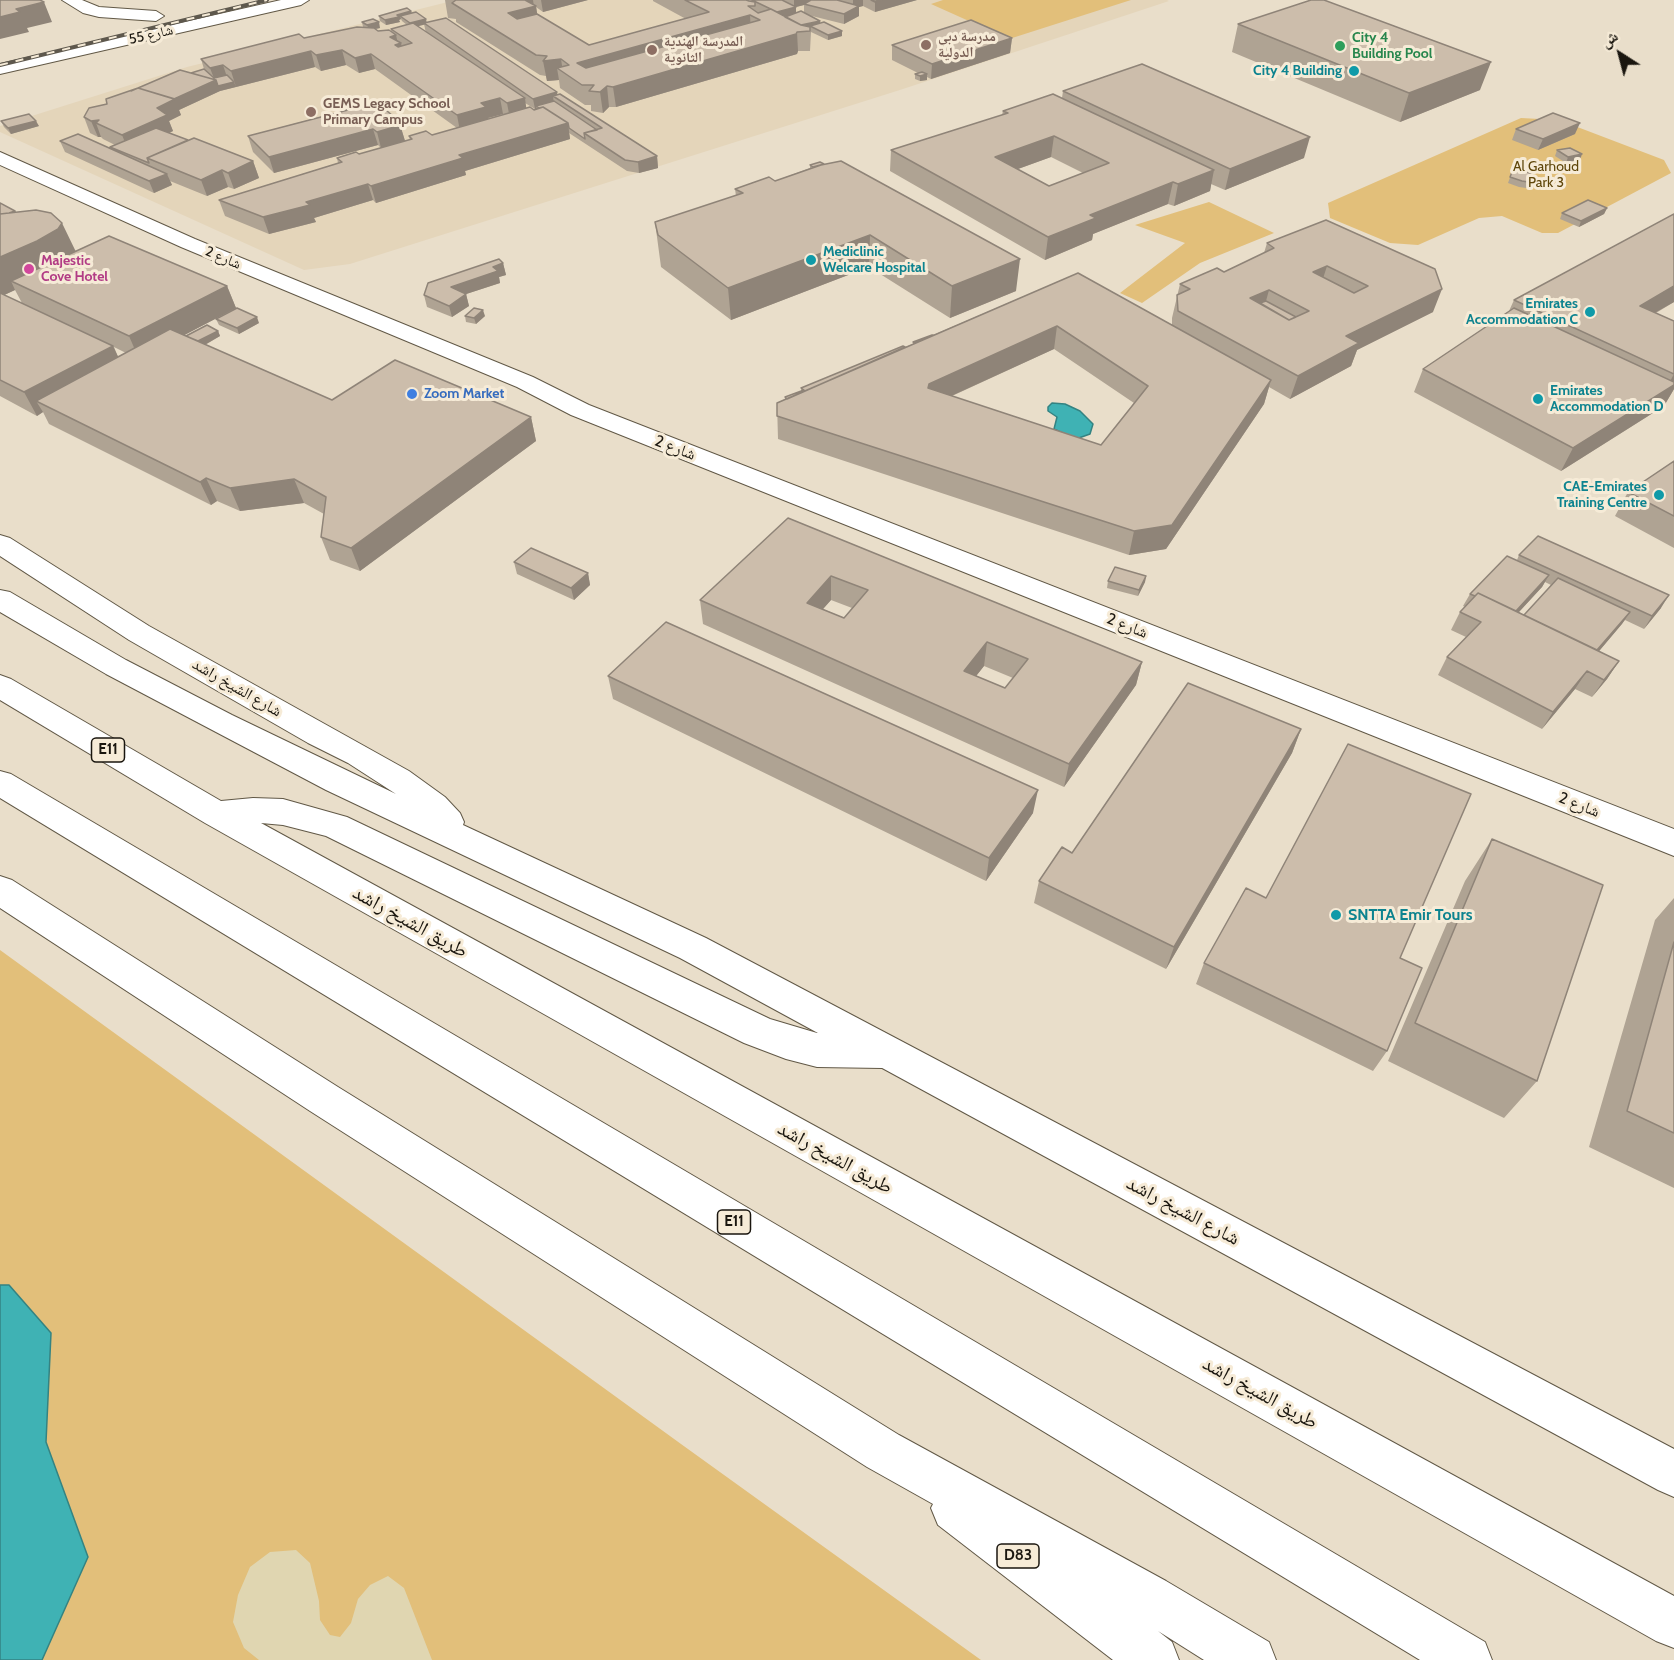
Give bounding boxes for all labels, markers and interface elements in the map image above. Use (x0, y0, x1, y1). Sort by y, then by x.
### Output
street label: شارع 55 (127, 22, 175, 48)
north arrow (1590, 24, 1650, 84)
text: ش (1597, 26, 1622, 52)
place label: مدرسة دبي الدولية (938, 29, 996, 62)
place label: City 4 Building Pool (1352, 30, 1432, 62)
place label: المدرسة الهندية الثانوية (664, 34, 743, 66)
marker: مدرسة دبي الدولية (919, 38, 933, 52)
marker: City 4 Building Pool (1333, 39, 1347, 53)
marker: المدرسة الهندية الثانوية (645, 43, 659, 57)
place label: City 4 Building (1253, 63, 1342, 79)
marker: City 4 Building (1347, 64, 1361, 78)
place label: GEMS Legacy School Primary Campus (323, 96, 450, 128)
marker: GEMS Legacy School Primary Campus (304, 105, 318, 119)
park label: Al Garhoud Park 3 (1513, 159, 1579, 192)
street label: شارع 2 (203, 243, 243, 273)
place label: Mediclinic Welcare Hospital (823, 244, 926, 276)
place label: Majestic Cove Hotel (41, 253, 108, 286)
marker: Mediclinic Welcare Hospital (804, 253, 818, 267)
marker: Majestic Cove Hotel (22, 262, 36, 276)
place label: Emirates Accommodation C (1466, 296, 1578, 328)
marker: Emirates Accommodation C (1583, 305, 1597, 319)
place label: Emirates Accommodation D (1550, 383, 1663, 416)
place label: Zoom Market (424, 386, 504, 402)
marker: Zoom Market (405, 387, 419, 401)
marker: Emirates Accommodation D (1531, 392, 1545, 406)
street label: شارع 2 (652, 431, 698, 465)
place label: CAE-Emirates Training Centre (1557, 479, 1647, 512)
marker: CAE-Emirates Training Centre (1652, 488, 1666, 502)
street label: شارع 2 (1104, 609, 1150, 643)
street label: شارع الشيخ راشد (189, 655, 285, 721)
road number: E11 (92, 738, 124, 762)
street label: شارع 2 (1556, 788, 1602, 822)
street label: طريق الشيخ راشد (348, 881, 472, 963)
place label: SNTTA Emir Tours (1348, 905, 1472, 925)
marker: SNTTA Emir Tours (1329, 908, 1343, 922)
street label: طريق الشيخ راشد (773, 1117, 897, 1199)
street label: شارع الشيخ راشد (1122, 1171, 1244, 1251)
road number: E11 (718, 1210, 750, 1234)
street label: طريق الشيخ راشد (1198, 1352, 1322, 1434)
road number: D83 (997, 1544, 1039, 1568)

